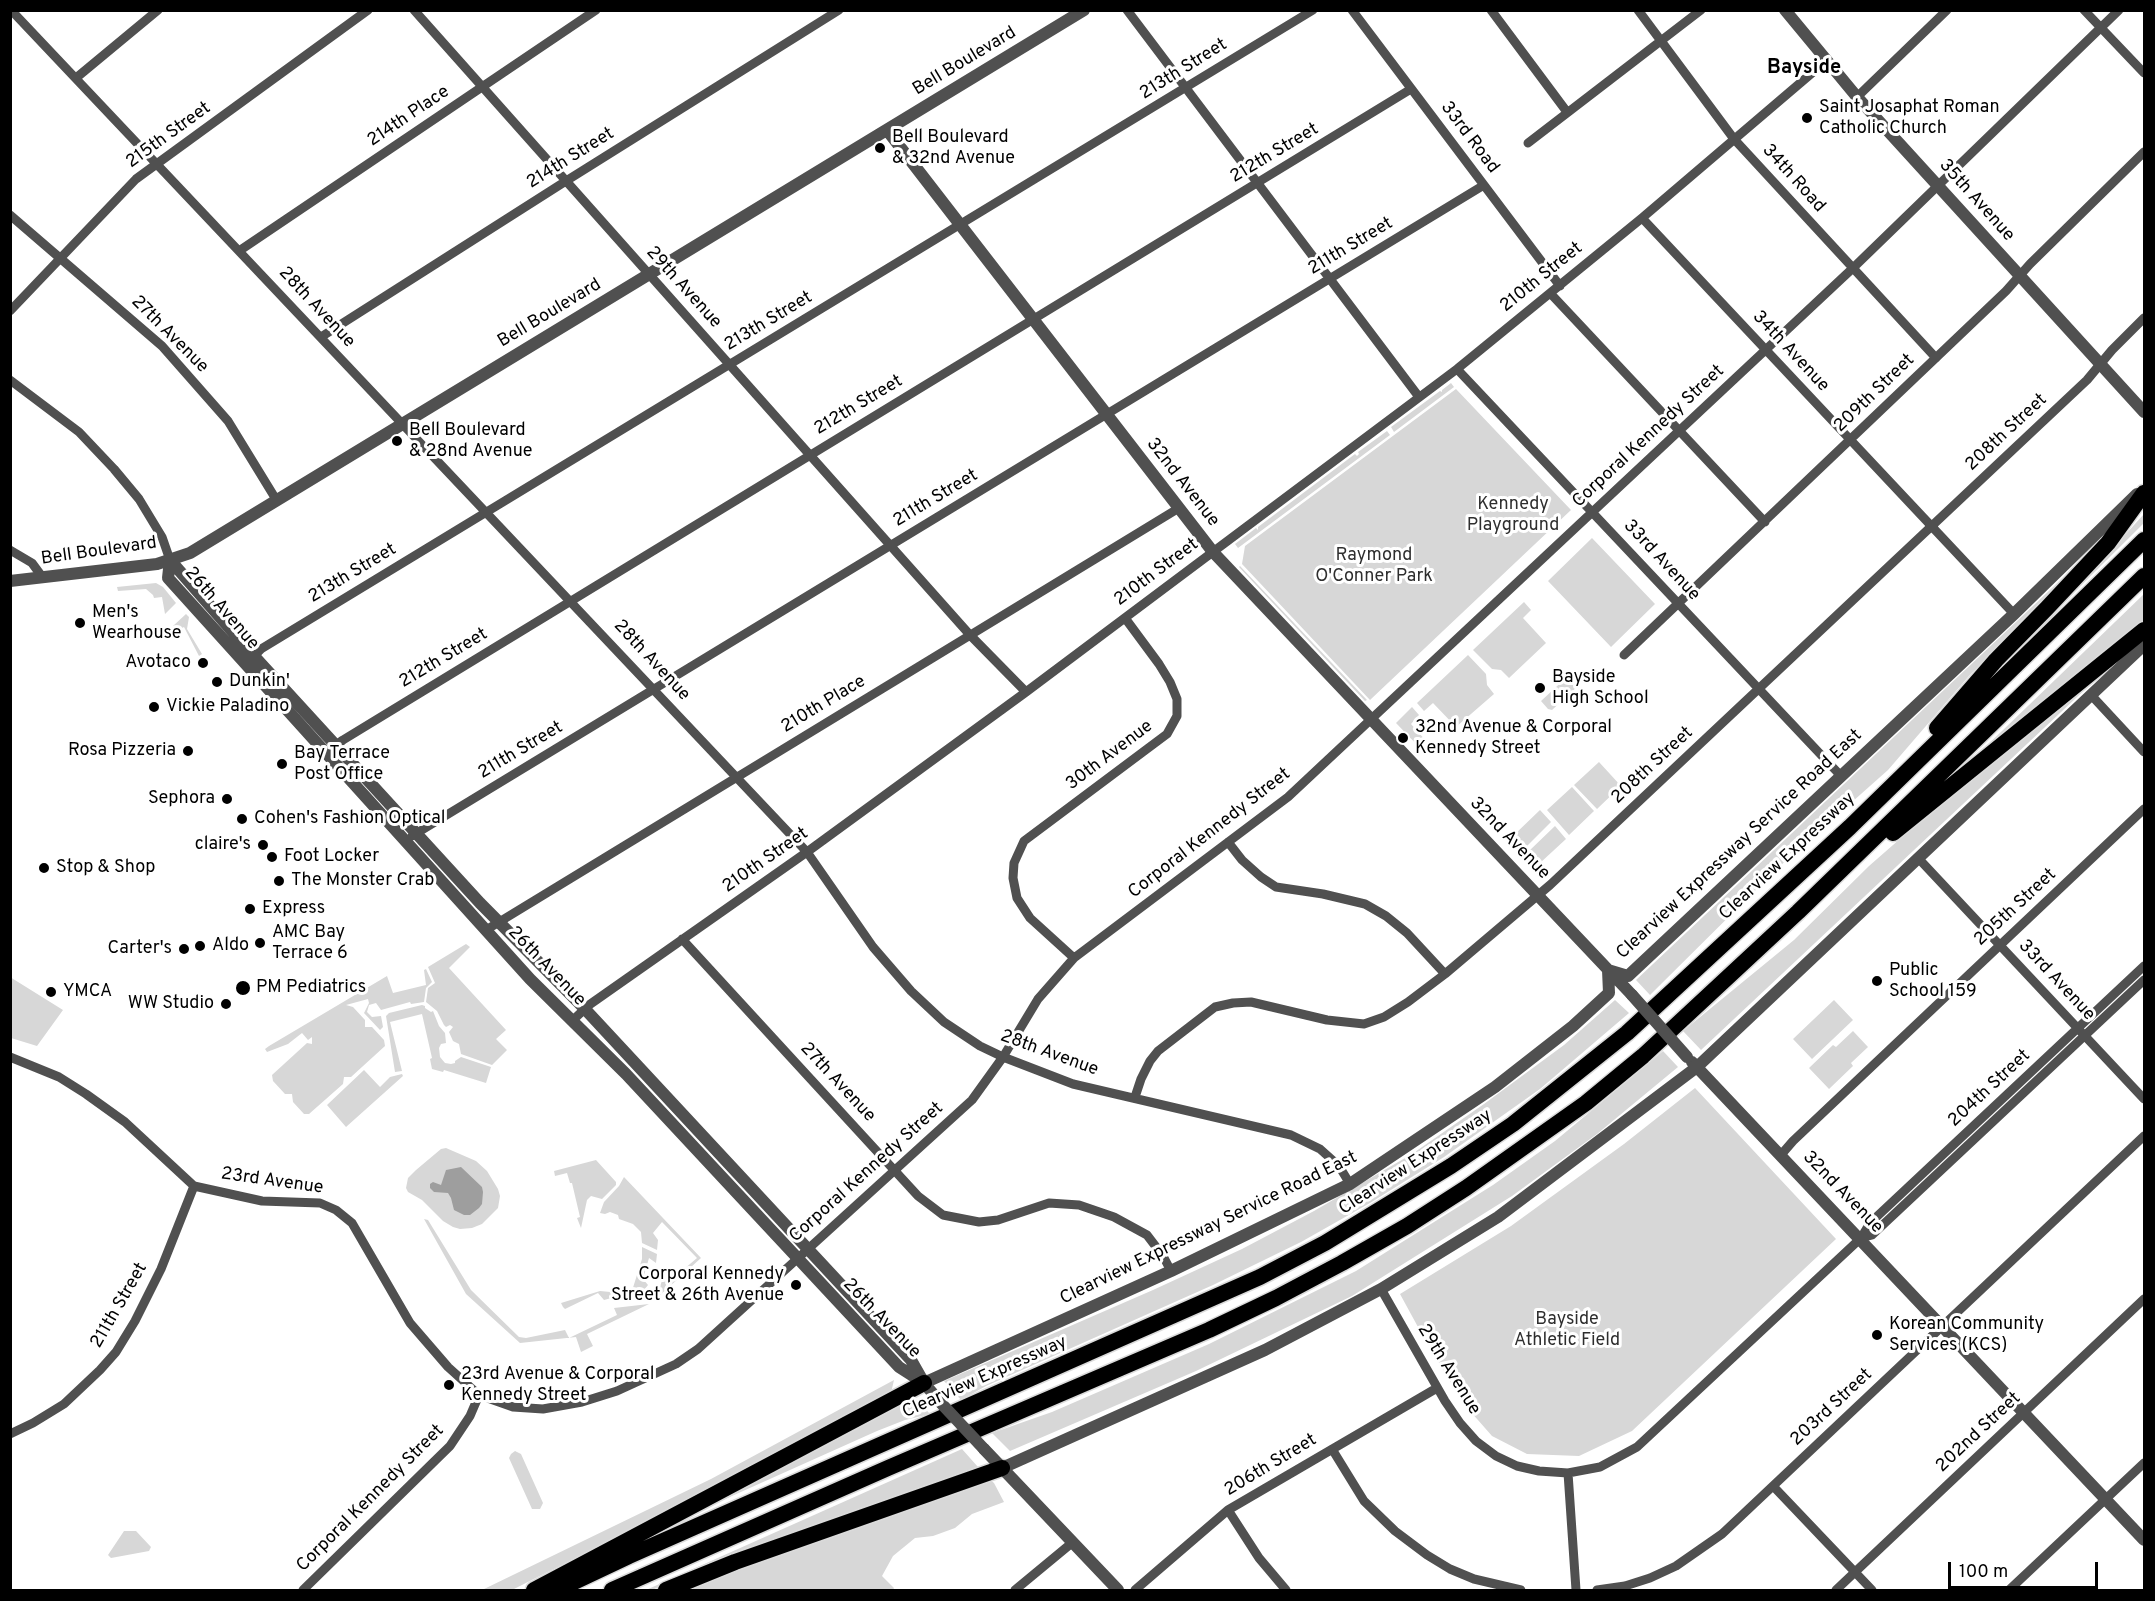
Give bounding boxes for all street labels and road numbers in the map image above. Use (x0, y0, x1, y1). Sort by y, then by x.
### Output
street label: Bell Boulevard (909, 23, 1021, 101)
street label: 213th Street (1136, 35, 1232, 105)
street label: 214th Place (364, 82, 454, 152)
street label: 215th Street (122, 98, 216, 174)
street label: 33rd Road (1435, 98, 1503, 178)
street label: 212th Street (1227, 119, 1323, 189)
street label: 214th Street (523, 124, 619, 194)
street label: 34th Road (1757, 140, 1829, 218)
street label: 35th Avenue (1934, 156, 2018, 246)
street label: 211th Street (1305, 213, 1397, 281)
street label: 210th Street (1496, 238, 1588, 318)
street label: 29th Avenue (641, 243, 725, 333)
street label: 28th Avenue (273, 263, 359, 353)
street label: Bell Boulevard (494, 275, 606, 353)
street label: 213th Street (721, 287, 817, 357)
street label: 27th Avenue (126, 292, 212, 378)
street label: 34th Avenue (1747, 307, 1833, 397)
street label: 209th Street (1830, 350, 1920, 438)
street label: Corporal Kennedy Street (1569, 361, 1729, 513)
street label: 212th Street (811, 371, 907, 441)
street label: 208th Street (1962, 390, 2052, 476)
street label: 32nd Avenue (1141, 434, 1223, 532)
street label: 211th Street (890, 465, 982, 533)
street label: 33rd Avenue (1618, 516, 1704, 606)
street label: Bell Boulevard (40, 533, 158, 571)
street label: 210th Street (1111, 534, 1203, 612)
street label: 213th Street (305, 539, 401, 609)
street label: 26th Avenue (179, 563, 263, 655)
street label: 28th Avenue (608, 616, 694, 706)
street label: 212th Street (396, 624, 492, 694)
street label: 210th Place (778, 671, 870, 739)
street label: 30th Avenue (1062, 716, 1158, 796)
street label: 211th Street (475, 717, 567, 785)
street label: 208th Street (1608, 723, 1698, 809)
street label: Clearview Expressway Service Road East (1613, 725, 1867, 965)
street label: Corporal Kennedy Street (1125, 764, 1295, 904)
street label: Clearview Expressway (1716, 788, 1860, 926)
street label: 32nd Avenue (1464, 793, 1554, 885)
street label: 210th Street (719, 824, 813, 898)
street label: 205th Street (1971, 865, 2061, 951)
street label: 26th Avenue (503, 923, 589, 1011)
street label: 33rd Avenue (2013, 936, 2099, 1026)
street label: 28th Avenue (997, 1026, 1101, 1082)
street label: 27th Avenue (795, 1039, 879, 1127)
street label: 204th Street (1945, 1046, 2035, 1132)
street label: Corporal Kennedy Street (786, 1098, 948, 1248)
street label: Clearview Expressway (1336, 1105, 1496, 1221)
street label: Clearview Expressway Service Road East (1057, 1147, 1361, 1311)
street label: 32nd Avenue (1797, 1147, 1887, 1239)
street label: 23rd Avenue (220, 1164, 324, 1200)
street label: 211th Street (87, 1260, 153, 1352)
street label: 26th Avenue (838, 1275, 924, 1363)
street label: 29th Avenue (1412, 1321, 1484, 1419)
street label: Clearview Expressway (899, 1332, 1071, 1424)
street label: 203rd Street (1787, 1365, 1877, 1451)
street label: 202nd Street (1932, 1388, 2026, 1478)
street label: Corporal Kennedy Street (293, 1421, 449, 1577)
street label: 206th Street (1221, 1430, 1321, 1502)

